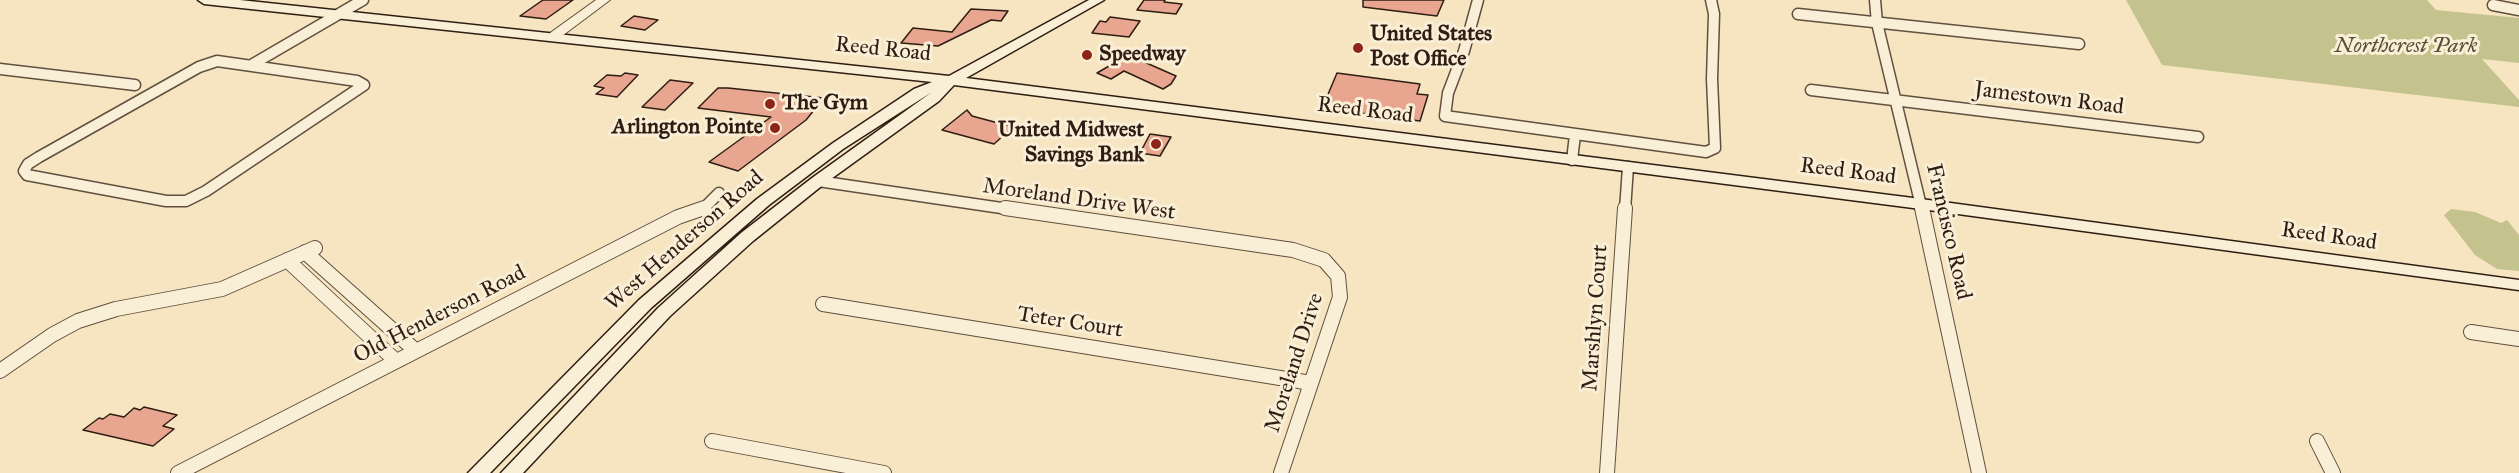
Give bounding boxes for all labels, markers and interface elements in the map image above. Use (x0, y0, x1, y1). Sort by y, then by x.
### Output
place label: United States Post Office (1370, 22, 1492, 74)
street label: Reed Road (834, 32, 932, 68)
park label: Northcrest Park (2334, 34, 2478, 60)
marker: United States Post Office (1351, 41, 1365, 55)
place label: Speedway (1099, 42, 1186, 68)
marker: Speedway (1080, 48, 1094, 62)
street label: Jamestown Road (1973, 77, 2125, 121)
place label: The Gym (782, 91, 868, 117)
street label: Reed Road (1316, 92, 1414, 130)
marker: The Gym (763, 97, 777, 111)
place label: Arlington Pointe (612, 115, 763, 141)
place label: United Midwest Savings Bank (998, 118, 1144, 170)
marker: Arlington Pointe (768, 121, 782, 135)
marker: United Midwest Savings Bank (1149, 137, 1163, 151)
street label: Reed Road (1799, 153, 1897, 191)
street label: Francisco Road (1920, 161, 1976, 303)
street label: West Henderson Road (601, 165, 769, 317)
street label: Moreland Drive West (981, 173, 1177, 227)
street label: Reed Road (2279, 217, 2379, 257)
street label: Marshlyn Court (1578, 244, 1614, 392)
street label: Old Henderson Road (350, 260, 530, 370)
street label: Moreland Drive (1260, 290, 1330, 436)
street label: Teter Court (1015, 302, 1125, 344)

